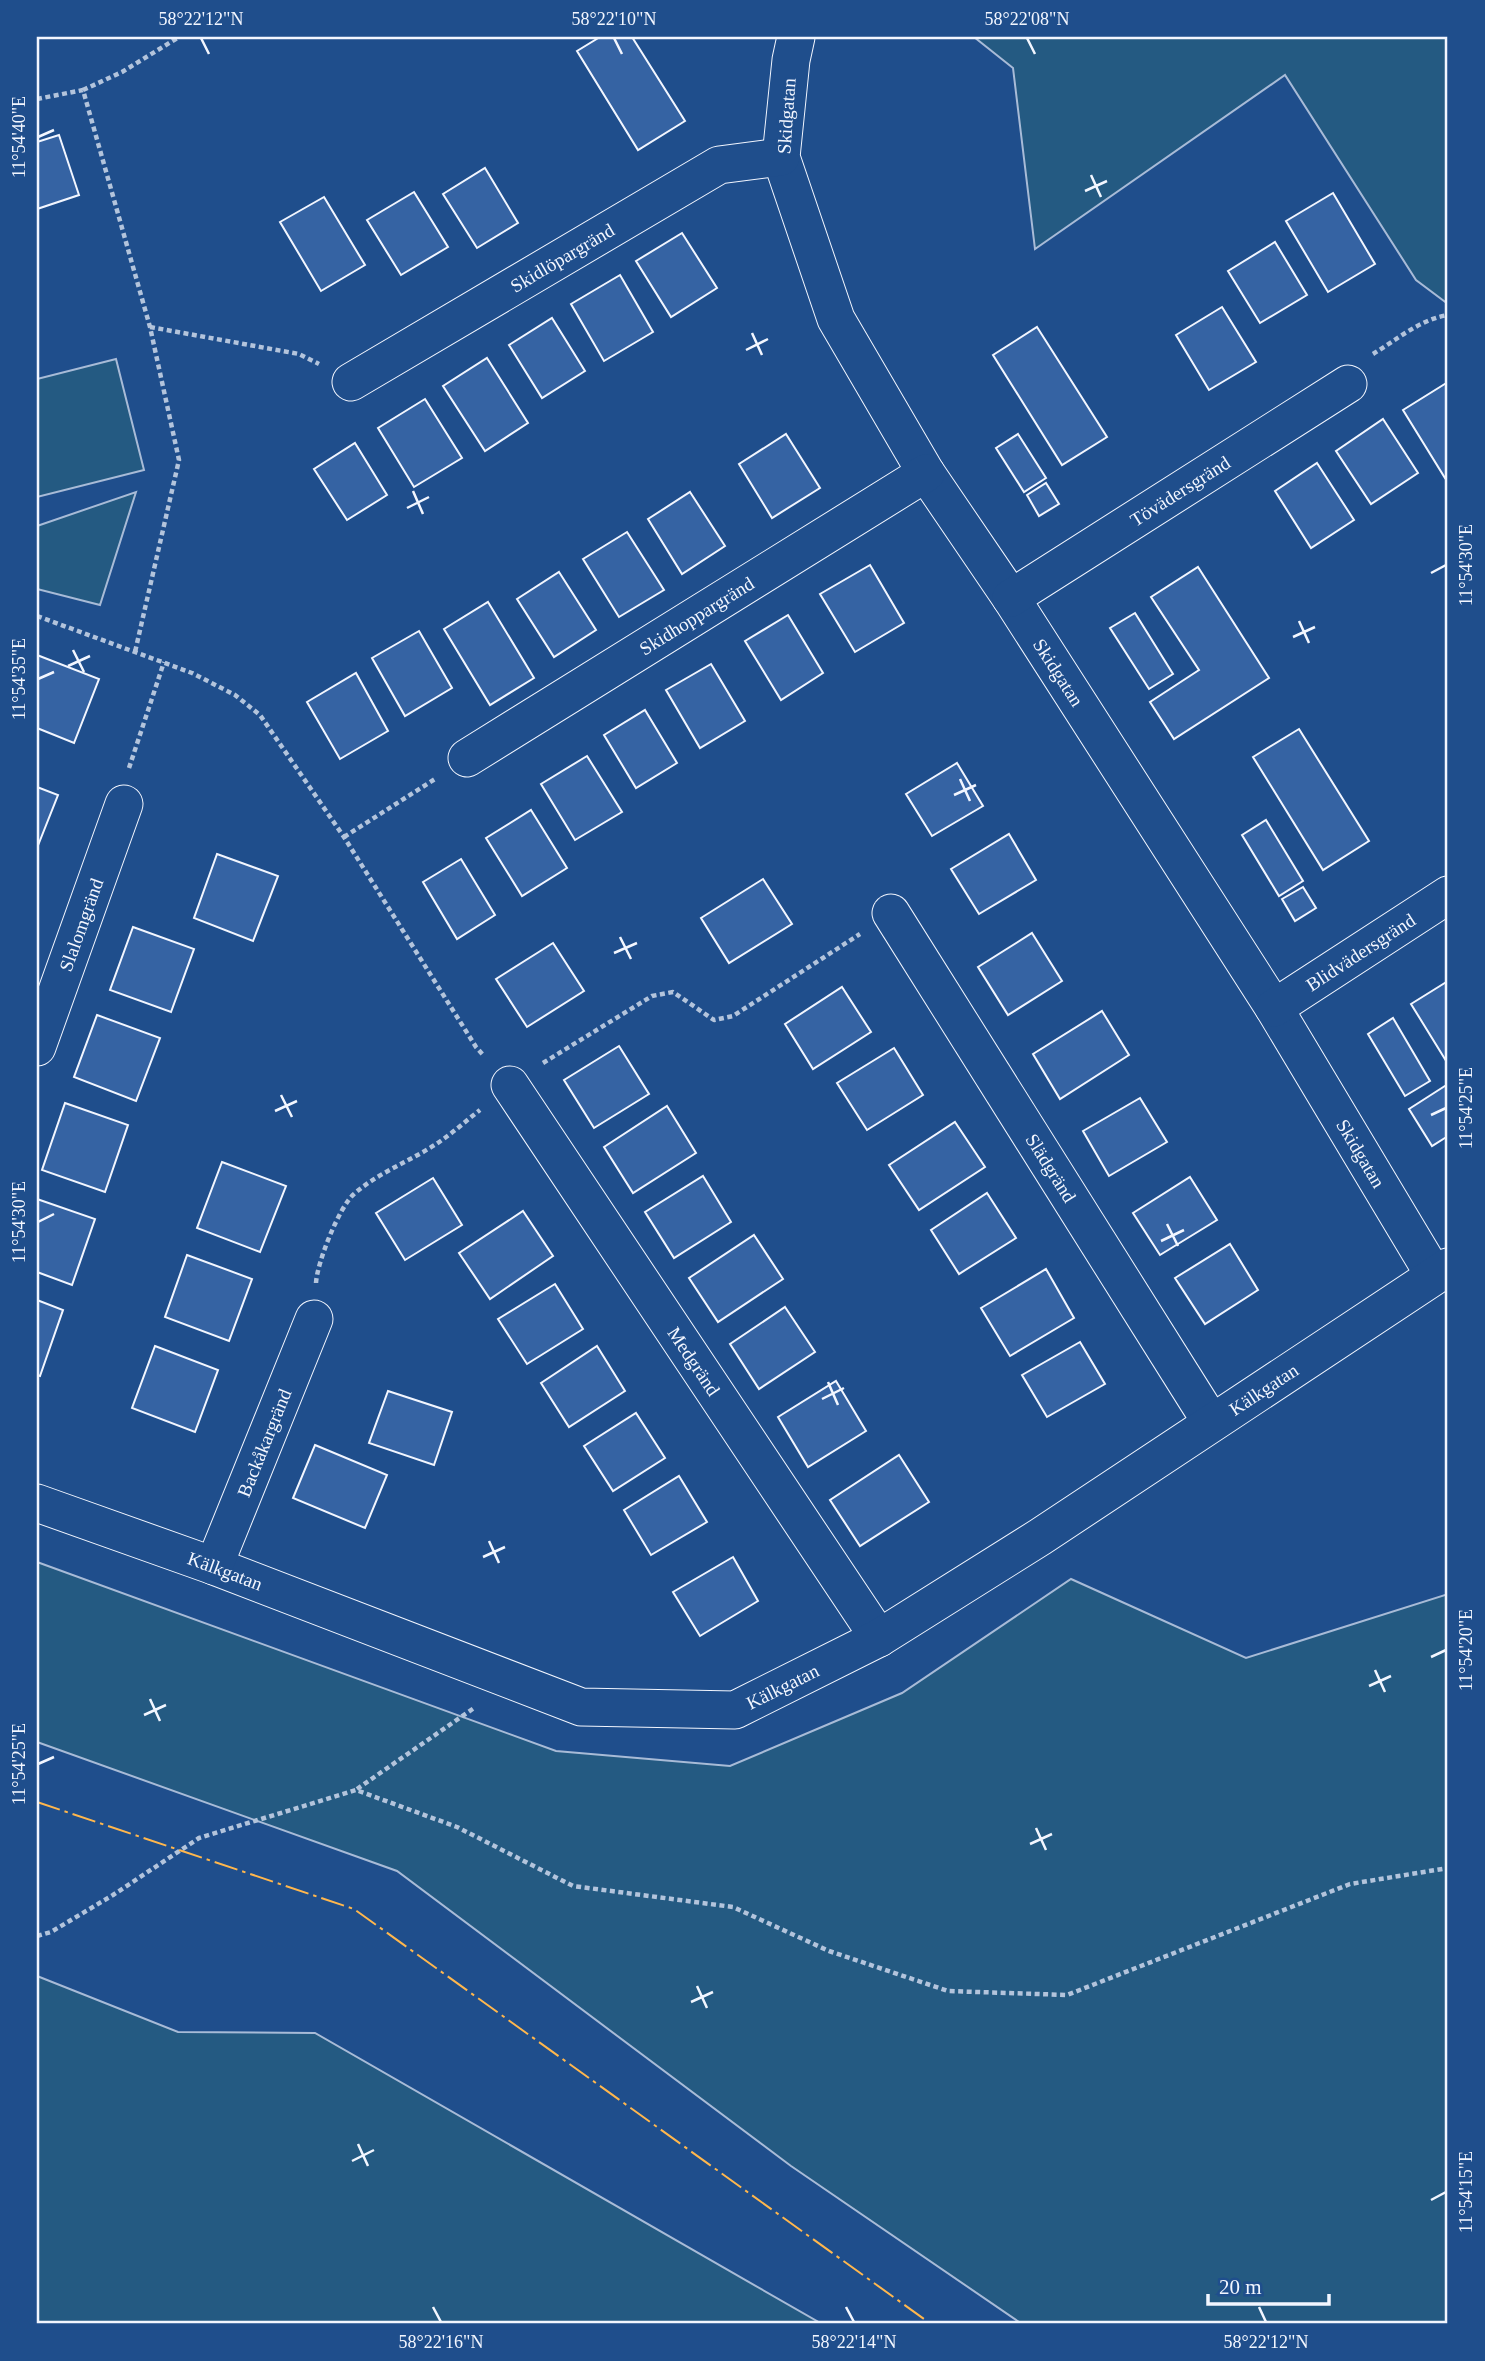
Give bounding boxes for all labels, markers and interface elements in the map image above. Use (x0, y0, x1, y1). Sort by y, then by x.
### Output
text: 58°22'12"N (159, 9, 243, 29)
text: 58°22'10"N (572, 9, 656, 29)
text: 58°22'08"N (985, 9, 1069, 29)
street label: Skidgatan (773, 77, 800, 155)
text: 11°54'40"E (9, 96, 29, 178)
street label: Skidlöpargränd (507, 219, 618, 297)
street label: Tövädersgränd (1126, 452, 1234, 531)
text: 11°54'30"E (1456, 524, 1476, 606)
street label: Skidhoppargränd (636, 572, 758, 659)
street label: Skidgatan (1029, 635, 1088, 711)
text: 11°54'35"E (9, 638, 29, 720)
street label: Slalomgränd (55, 875, 108, 974)
street label: Blidvädersgränd (1302, 909, 1419, 995)
text: 11°54'25"E (1456, 1067, 1476, 1149)
street label: Skidgatan (1332, 1115, 1389, 1192)
street label: Slädgränd (1021, 1130, 1080, 1207)
text: 11°54'30"E (9, 1181, 29, 1263)
street label: Medgränd (663, 1323, 725, 1400)
street label: Kälkgatan (1225, 1359, 1302, 1420)
street label: Backåkargränd (233, 1385, 296, 1500)
street label: Kälkgatan (185, 1548, 266, 1595)
text: 11°54'20"E (1456, 1609, 1476, 1691)
street label: Kälkgatan (743, 1660, 823, 1714)
text: 11°54'25"E (9, 1723, 29, 1805)
text: 11°54'15"E (1456, 2151, 1476, 2233)
scale bar (1208, 2263, 1329, 2307)
text: 20 m (1219, 2275, 1262, 2299)
text: 58°22'16"N (399, 2332, 483, 2352)
text: 58°22'14"N (812, 2332, 896, 2352)
text: 58°22'12"N (1224, 2332, 1308, 2352)

